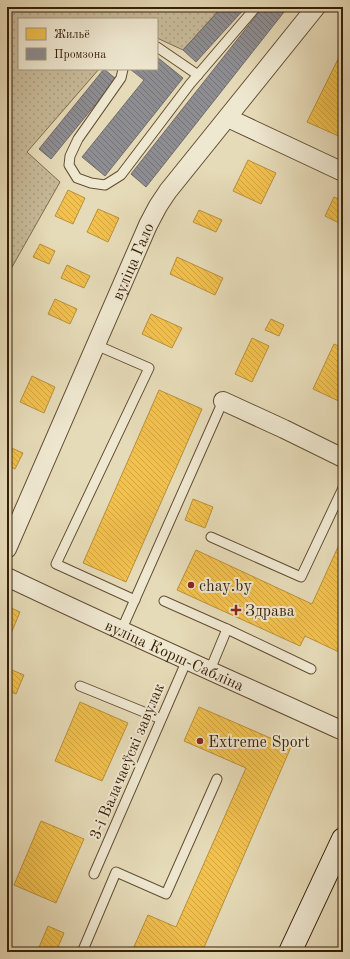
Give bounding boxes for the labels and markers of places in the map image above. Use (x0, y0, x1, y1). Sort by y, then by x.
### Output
place label: chay.by (199, 579, 252, 595)
marker: chay.by (186, 580, 196, 590)
marker: Здрава (230, 604, 242, 616)
place label: Здрава (245, 604, 295, 620)
place label: Extreme Sport (208, 735, 310, 751)
marker: Extreme Sport (195, 736, 205, 746)

